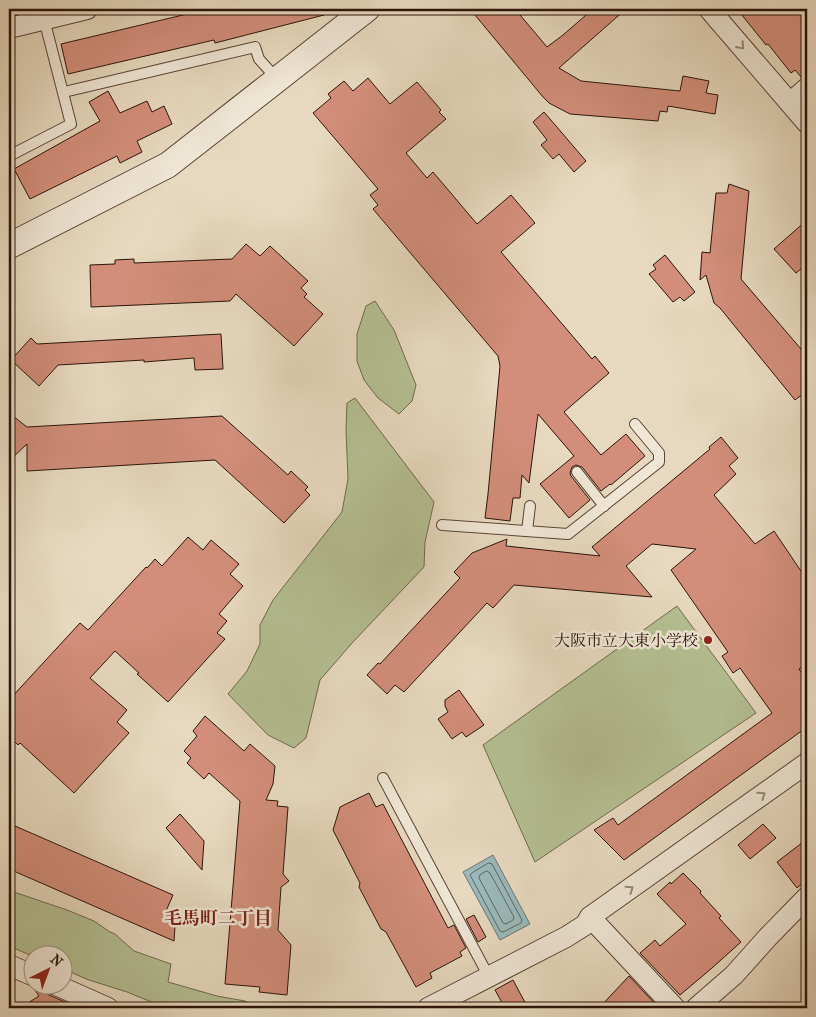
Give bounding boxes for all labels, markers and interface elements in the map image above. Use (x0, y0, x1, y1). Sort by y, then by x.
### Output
one-way arrow (735, 40, 744, 49)
place label: 大阪市立大東小学校 (554, 631, 698, 650)
marker: 大阪市立大東小学校 (702, 634, 714, 646)
one-way arrow (757, 792, 766, 801)
one-way arrow (624, 886, 634, 895)
district label: 毛馬町二丁目 (164, 908, 272, 929)
north arrow (22, 944, 72, 994)
text: N (47, 951, 66, 971)

